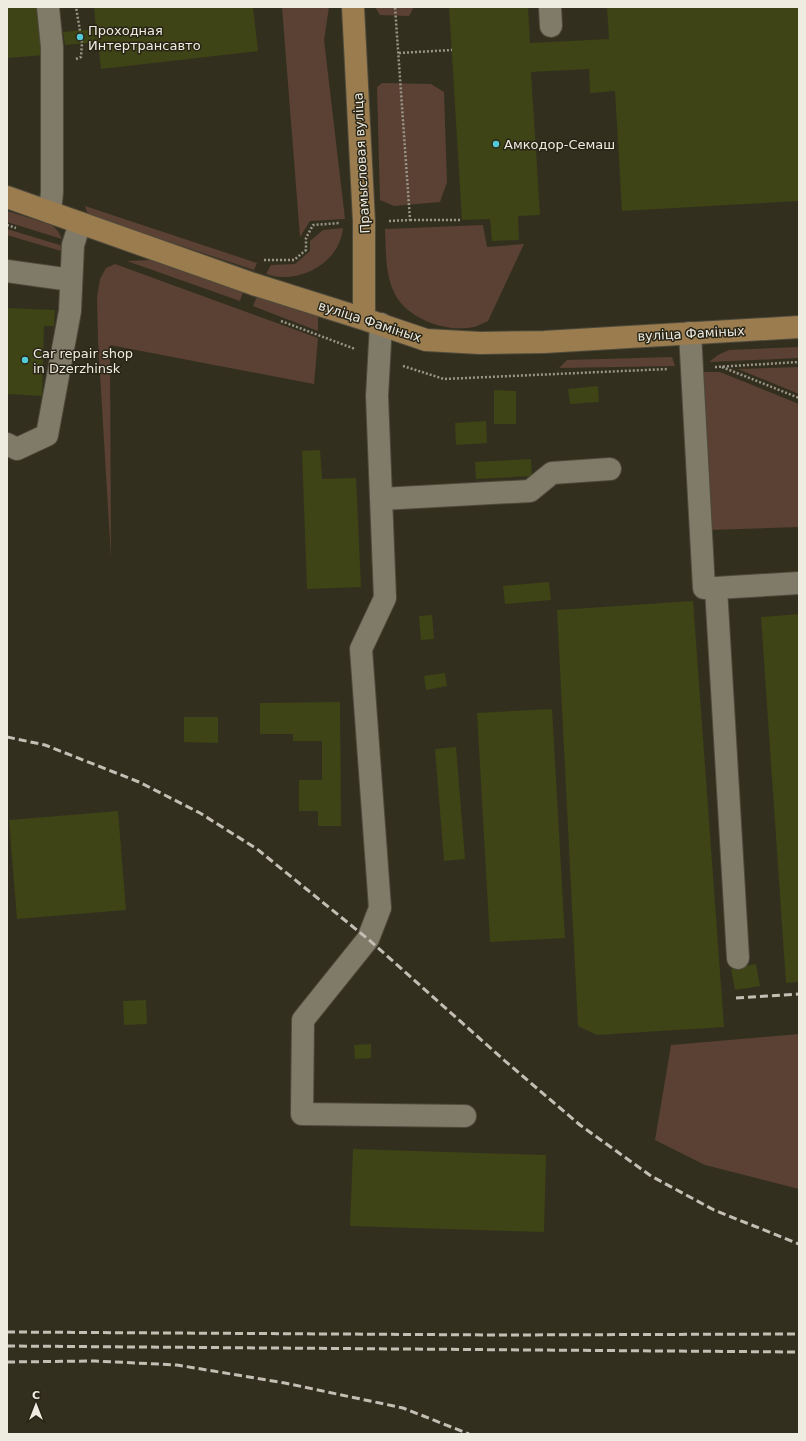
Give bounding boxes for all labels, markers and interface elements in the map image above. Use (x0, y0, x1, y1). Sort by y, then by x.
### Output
place label: Проходная Интертрансавто (88, 23, 201, 53)
marker: Проходная Интертрансавто (75, 32, 85, 42)
street label: Прамысловая вуліца (350, 92, 373, 234)
place label: Амкодор-Семаш (504, 137, 615, 152)
marker: Амкодор-Семаш (491, 139, 501, 149)
street label: вуліца Фаміных (317, 298, 423, 345)
street label: вуліца Фаміных (637, 323, 745, 344)
place label: Car repair shop in Dzerzhinsk (33, 346, 133, 376)
marker: Car repair shop in Dzerzhinsk (20, 355, 30, 365)
north arrow (16, 1385, 56, 1425)
text: С (32, 1389, 40, 1402)

